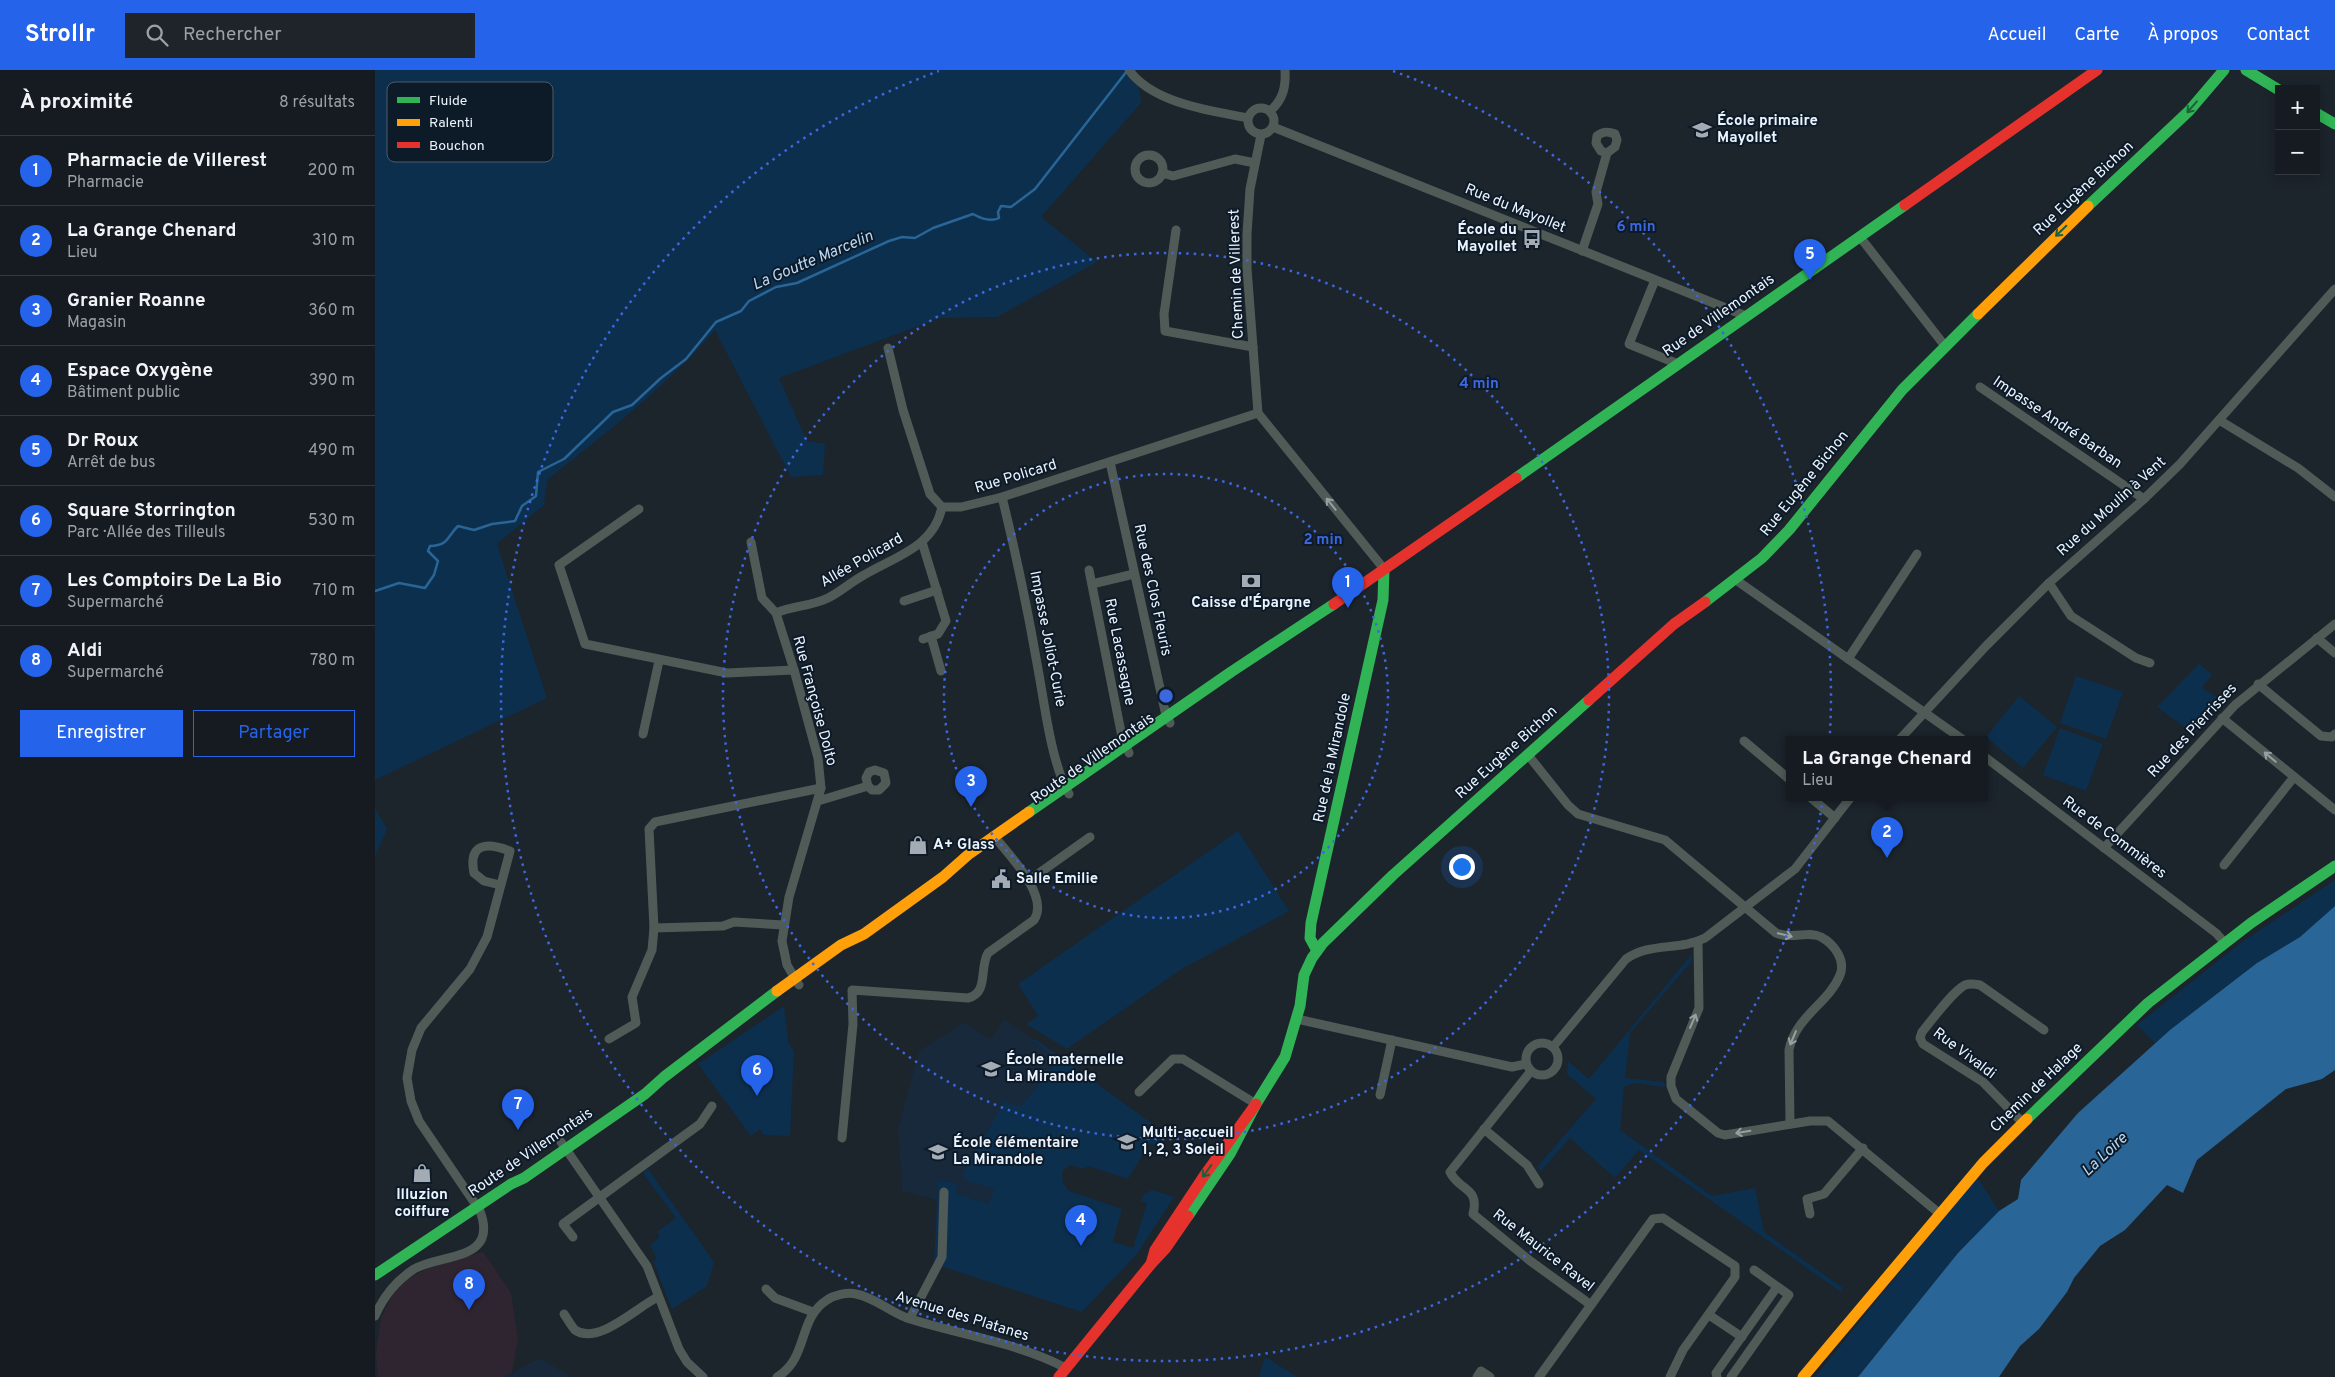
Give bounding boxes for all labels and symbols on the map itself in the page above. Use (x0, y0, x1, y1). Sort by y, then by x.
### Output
legend (387, 82, 553, 162)
text: Fluide (429, 93, 467, 110)
one-way arrow (2187, 101, 2198, 114)
place label: École primaire Mayollet (1717, 111, 1818, 148)
text: Ralenti (429, 115, 473, 132)
school or university icon: École primaire Mayollet (1691, 119, 1713, 141)
text: Bouchon (429, 138, 485, 155)
street label: Rue Eugène Bichon (2030, 138, 2138, 240)
street label: Rue du Mayollet (1462, 180, 1568, 238)
street label: Chemin de Villerest (1225, 209, 1249, 339)
text: 6 min (1616, 218, 1656, 237)
place label: École du Mayollet (1457, 220, 1517, 257)
one-way arrow (2055, 225, 2068, 237)
water label: La Goutte Marcelin (750, 226, 877, 295)
bus stop icon: École du Mayollet (1521, 228, 1543, 250)
pin: 5 (1794, 239, 1826, 280)
street label: Rue de Villemontais (1659, 270, 1779, 362)
street label: Impasse André Barban (1989, 373, 2125, 473)
text: 4 min (1459, 375, 1499, 394)
street label: Rue Eugène Bichon (1757, 427, 1853, 541)
street label: Rue du Moulin à Vent (2054, 453, 2170, 561)
street label: Rue Policard (973, 456, 1059, 498)
one-way arrow (1325, 498, 1336, 511)
street label: Rue des Clos Fleuris (1129, 522, 1175, 658)
street label: Allée Policard (817, 530, 907, 592)
text: 2 min (1303, 531, 1343, 550)
pin: 1 (1332, 567, 1364, 608)
street label: Impasse Joliot-Curie (1024, 569, 1070, 709)
bank icon: Caisse d'Épargne (1240, 570, 1262, 592)
place label: Caisse d'Épargne (1191, 593, 1311, 613)
street label: Rue Lacassagne (1099, 597, 1139, 707)
street label: Rue Françoise Dolto (788, 634, 840, 768)
street label: Rue des Pierrisses (2144, 680, 2242, 782)
centre of rings (1157, 687, 1175, 705)
street label: Rue de la Mirandole (1310, 691, 1356, 825)
street label: Rue Eugène Bichon (1452, 702, 1562, 804)
street label: Route de Villemontais (1028, 709, 1158, 809)
one-way arrow (2264, 752, 2277, 763)
pin: 3 (955, 766, 987, 807)
street label: Rue de Commières (2058, 793, 2170, 883)
pin: 2 (1871, 817, 1903, 858)
shop icon: A+ Glass (907, 834, 929, 856)
place label: A+ Glass (933, 836, 995, 855)
your location (1449, 854, 1475, 880)
public building icon: Salle Emilie (990, 868, 1012, 890)
place label: Salle Emilie (1016, 870, 1098, 889)
one-way arrow (1777, 931, 1793, 940)
one-way arrow (1689, 1014, 1699, 1029)
street label: Rue Vivaldi (1929, 1024, 1999, 1084)
one-way arrow (1788, 1030, 1797, 1045)
street label: Chemin de Halage (1987, 1039, 2087, 1137)
place label: École maternelle La Mirandole (1006, 1050, 1124, 1087)
pin: 6 (741, 1055, 773, 1096)
school or university icon: École maternelle La Mirandole (980, 1058, 1002, 1080)
pin: 7 (502, 1089, 534, 1130)
street label: Route de Villemontais (465, 1104, 597, 1202)
place label: Multi-accueil 1, 2, 3 Soleil (1142, 1124, 1234, 1160)
one-way arrow (1735, 1128, 1751, 1138)
water label: La Loire (2078, 1128, 2133, 1181)
school or university icon: Multi-accueil 1, 2, 3 Soleil (1116, 1131, 1138, 1153)
place label: École élémentaire La Mirandole (953, 1133, 1079, 1170)
school or university icon: École élémentaire La Mirandole (927, 1141, 949, 1163)
shop icon: Illuzion coiffure (411, 1162, 433, 1184)
one-way arrow (1202, 1164, 1212, 1178)
place label: Illuzion coiffure (394, 1186, 450, 1222)
pin: 4 (1065, 1205, 1097, 1246)
street label: Rue Maurice Ravel (1488, 1205, 1598, 1297)
pin: 8 (453, 1269, 485, 1310)
street label: Avenue des Platanes (893, 1288, 1031, 1346)

